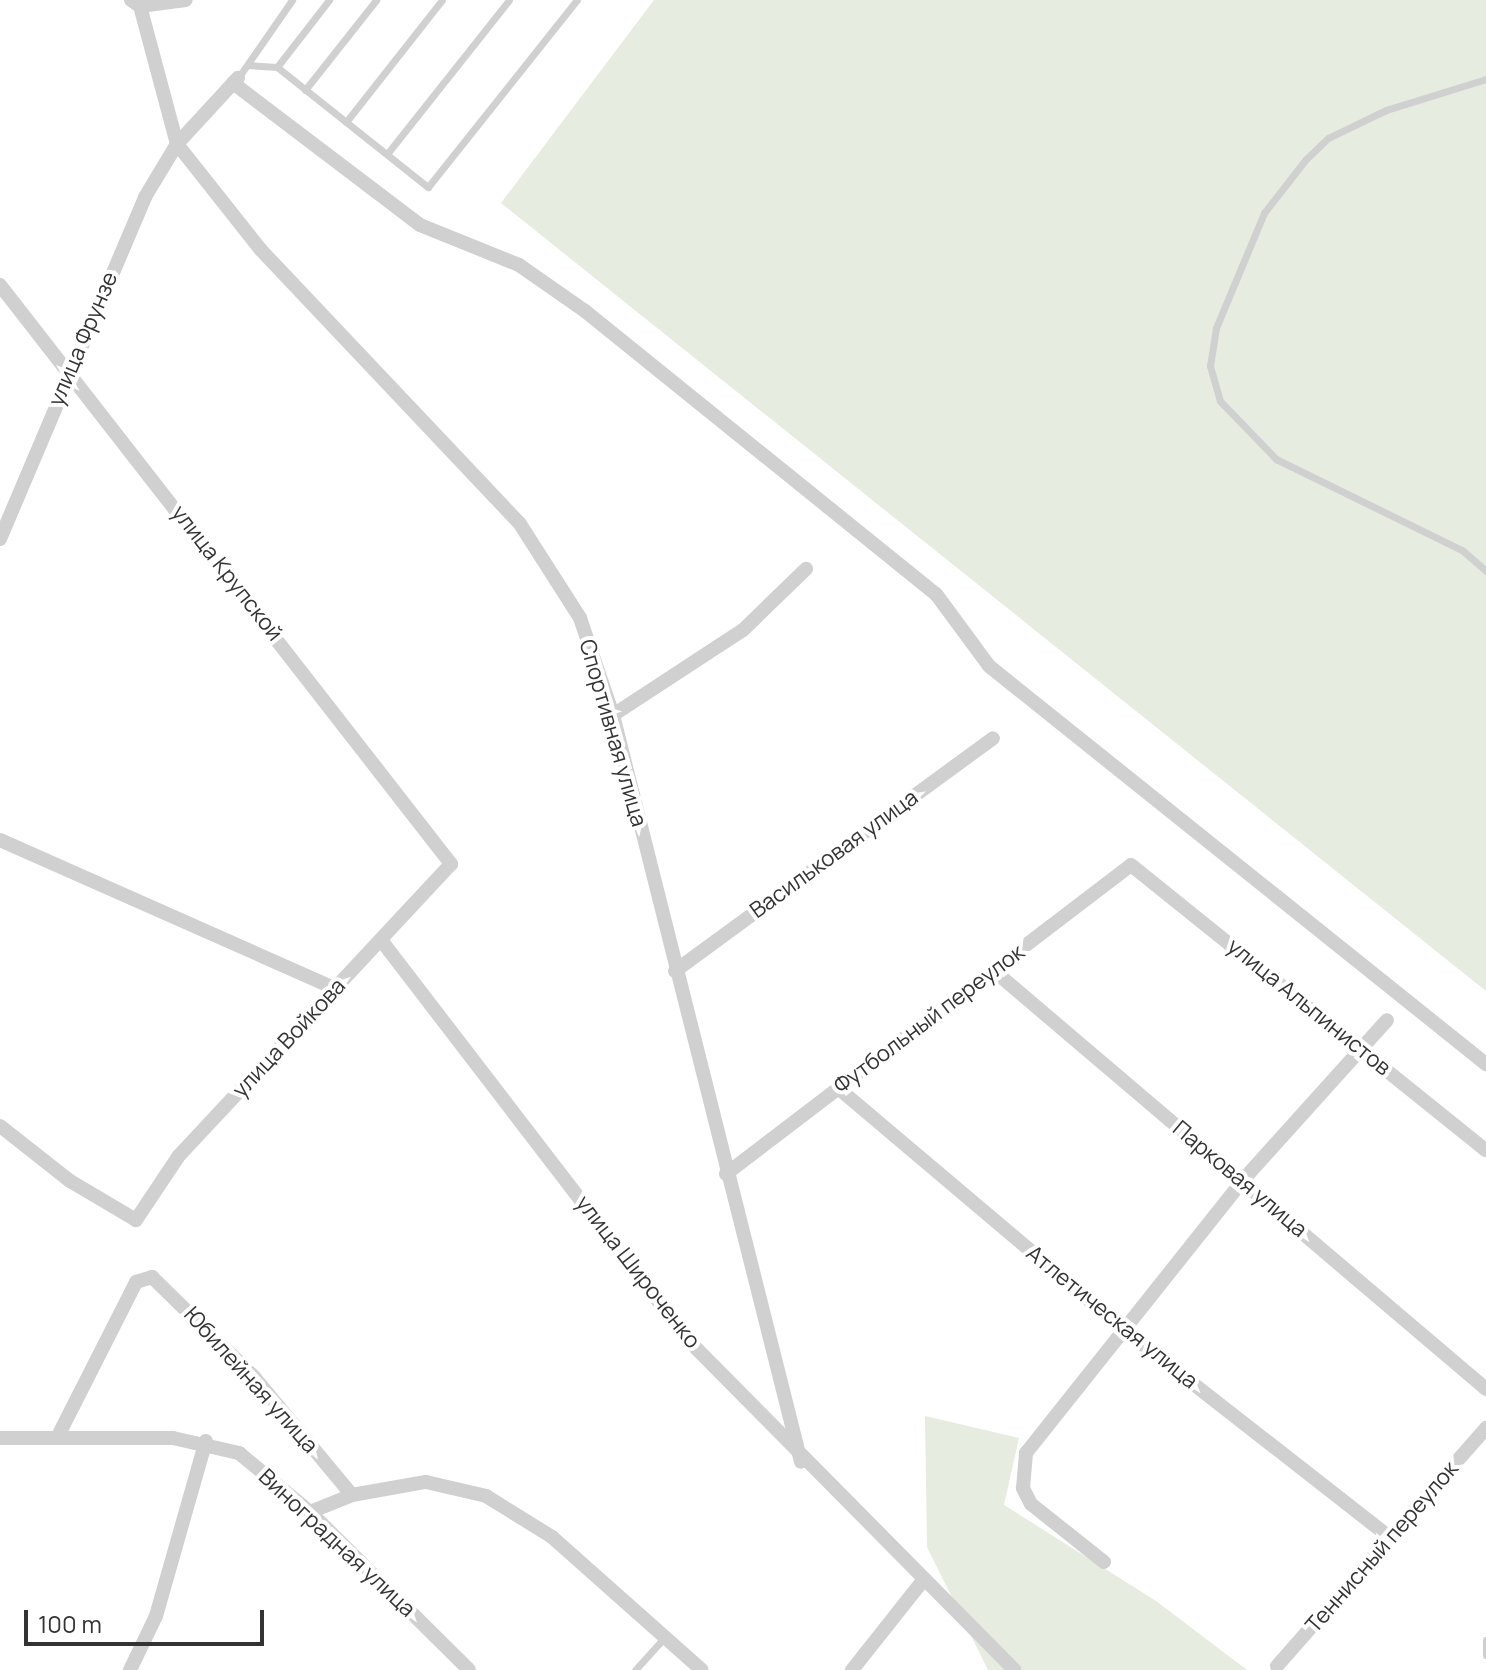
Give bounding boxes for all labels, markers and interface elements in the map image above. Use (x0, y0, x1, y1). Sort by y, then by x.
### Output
street label: улица Фрунзе (43, 268, 123, 410)
street label: улица Крупской (166, 500, 288, 646)
street label: Спортивная улица (574, 636, 652, 830)
street label: Васильковая улица (745, 784, 923, 924)
street label: улица Альпинистов (1222, 933, 1396, 1081)
street label: Футбольный переулок (829, 939, 1029, 1099)
street label: улица Войкова (227, 973, 351, 1103)
street label: Парковая улица (1168, 1115, 1312, 1243)
street label: улица Широченко (570, 1190, 706, 1354)
street label: Атлетическая улица (1021, 1240, 1203, 1394)
street label: Юбилейная улица (178, 1301, 324, 1459)
street label: Теннисный переулок (1300, 1456, 1464, 1638)
street label: Виноградная улица (253, 1464, 421, 1622)
scale bar (28, 1594, 268, 1644)
text: 100 m (38, 1607, 102, 1640)

